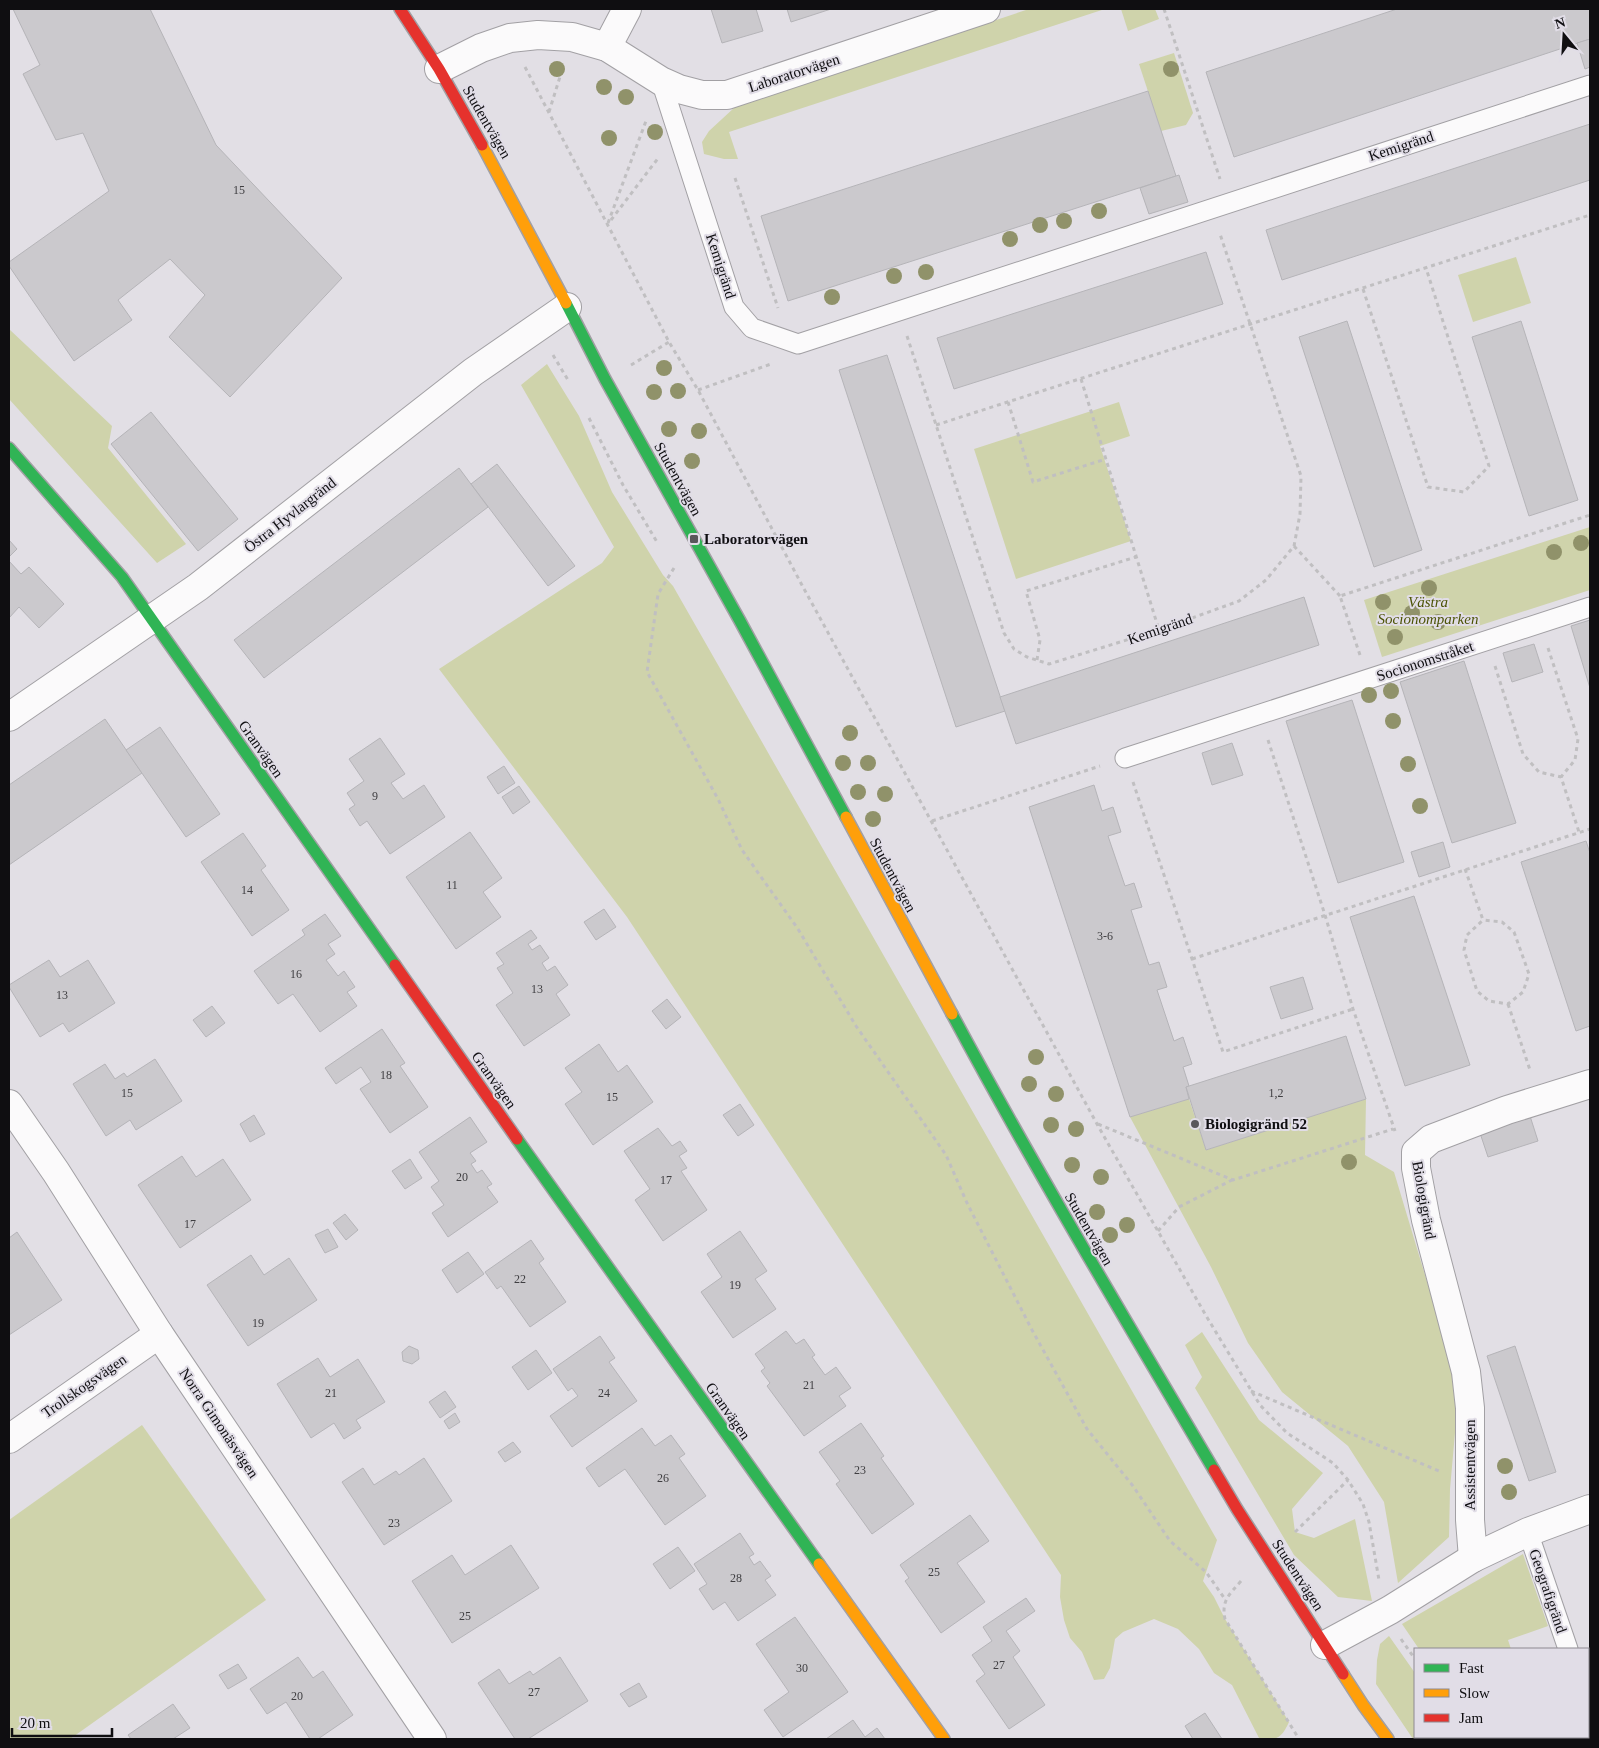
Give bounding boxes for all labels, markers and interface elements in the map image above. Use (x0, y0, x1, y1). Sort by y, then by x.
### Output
north arrow (1539, 10, 1589, 60)
text: N (1553, 14, 1567, 32)
street label: Laboratorvägen (746, 51, 842, 95)
street label: Studentvägen (460, 83, 515, 162)
street label: Kemigränd (1366, 128, 1436, 164)
house number: 15 (233, 183, 245, 197)
street label: Kemigränd (703, 231, 739, 301)
street label: Studentvägen (651, 439, 705, 519)
street label: Östra Hyvlargränd (241, 474, 339, 556)
place label: Laboratorvägen (704, 531, 809, 547)
marker: Laboratorvägen (688, 533, 700, 545)
park label: Västra Socionomparken (1378, 594, 1478, 627)
street label: Kemigränd (1125, 610, 1195, 648)
street label: Socionomstråket (1375, 638, 1476, 684)
street label: Granvägen (236, 717, 287, 781)
house number: 9 (372, 789, 378, 803)
street label: Studentvägen (867, 835, 919, 915)
house number: 11 (446, 878, 458, 892)
house number: 14 (241, 883, 253, 897)
house number: 3-6 (1097, 929, 1113, 943)
house number: 16 (290, 967, 302, 981)
house number: 13 (531, 982, 543, 996)
house number: 13 (56, 988, 68, 1002)
street label: Granvägen (469, 1048, 520, 1112)
house number: 18 (380, 1068, 392, 1082)
house number: 15 (121, 1086, 133, 1100)
house number: 1,2 (1269, 1086, 1284, 1100)
house number: 15 (606, 1090, 618, 1104)
place label: Biologigränd 52 (1205, 1116, 1307, 1132)
marker: Biologigränd 52 (1189, 1118, 1201, 1130)
street label: Biologigränd (1409, 1160, 1439, 1241)
house number: 20 (456, 1170, 468, 1184)
house number: 17 (660, 1173, 672, 1187)
street label: Studentvägen (1062, 1190, 1117, 1269)
house number: 17 (184, 1217, 196, 1231)
house number: 22 (514, 1272, 526, 1286)
house number: 19 (729, 1278, 741, 1292)
house number: 19 (252, 1316, 264, 1330)
street label: Trollskogsvägen (39, 1351, 130, 1421)
street label: Norra Gimonäsvägen (176, 1365, 262, 1481)
house number: 21 (803, 1378, 815, 1392)
street label: Granvägen (703, 1379, 754, 1443)
house number: 21 (325, 1386, 337, 1400)
house number: 24 (598, 1386, 610, 1400)
street label: Assistentvägen (1462, 1419, 1478, 1510)
house number: 23 (854, 1463, 866, 1477)
house number: 26 (657, 1471, 669, 1485)
house number: 23 (388, 1516, 400, 1530)
street label: Studentvägen (1269, 1536, 1327, 1614)
street label: Geografigränd (1526, 1547, 1570, 1635)
house number: 25 (928, 1565, 940, 1579)
house number: 28 (730, 1571, 742, 1585)
house number: 25 (459, 1609, 471, 1623)
legend (1414, 1648, 1589, 1738)
house number: 27 (993, 1658, 1005, 1672)
text: Fast (1459, 1660, 1485, 1676)
house number: 30 (796, 1661, 808, 1675)
house number: 27 (528, 1685, 540, 1699)
text: Slow (1459, 1685, 1490, 1701)
house number: 20 (291, 1689, 303, 1703)
scale bar (12, 1706, 112, 1738)
text: Jam (1459, 1710, 1483, 1726)
text: 20 m (20, 1715, 51, 1731)

